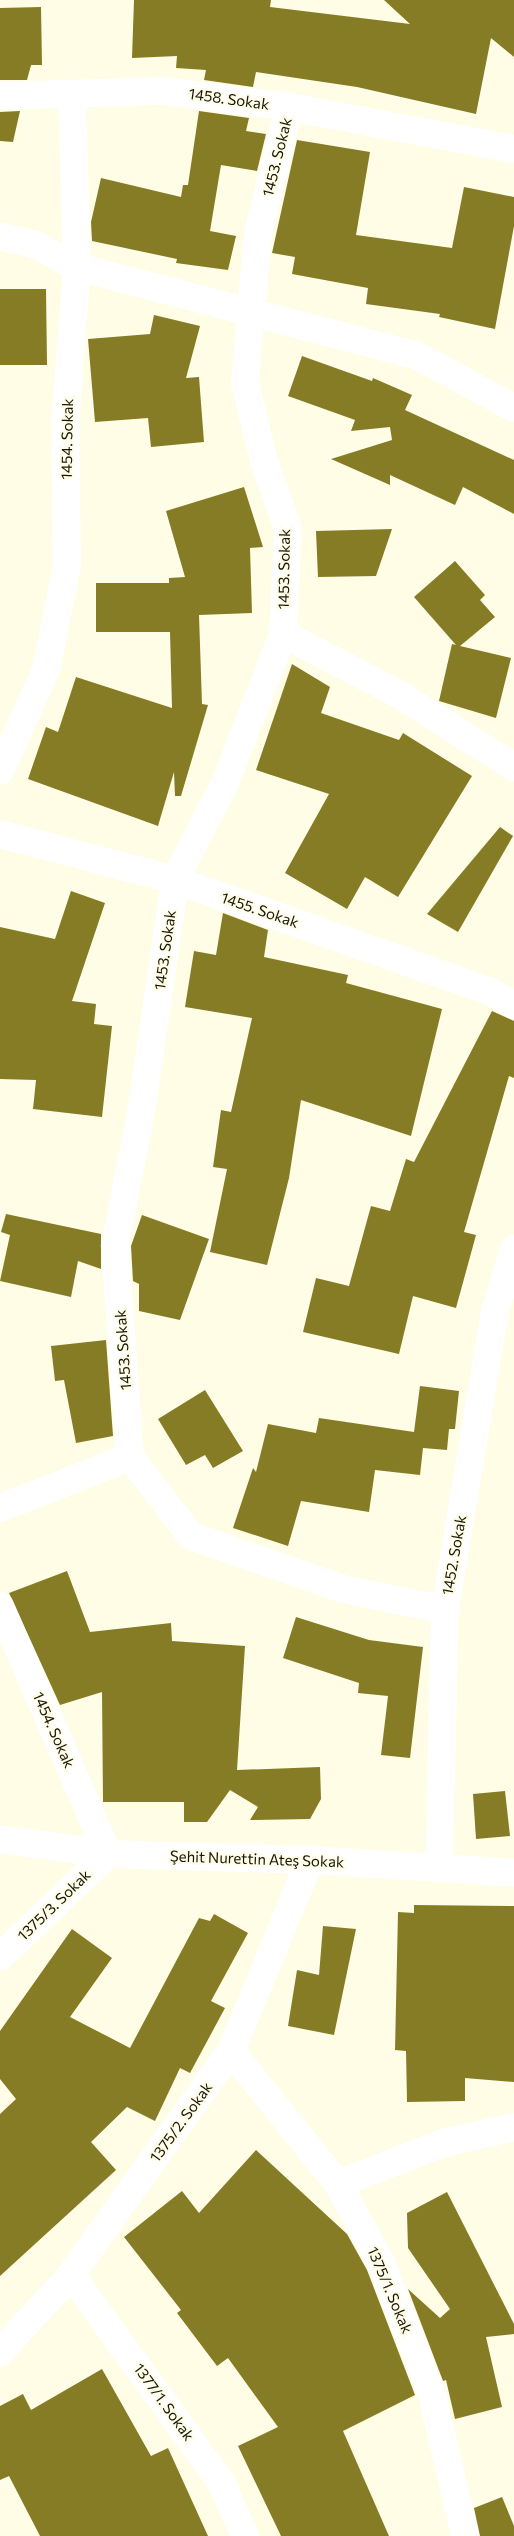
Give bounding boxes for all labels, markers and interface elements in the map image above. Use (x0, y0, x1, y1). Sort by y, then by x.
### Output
street label: 1458. Sokak (188, 84, 270, 114)
street label: 1453. Sokak (259, 116, 295, 198)
street label: 1454. Sokak (57, 398, 77, 480)
street label: 1453. Sokak (274, 529, 294, 609)
street label: 1455. Sokak (219, 888, 301, 932)
street label: 1453. Sokak (150, 909, 180, 991)
street label: 1453. Sokak (111, 1309, 135, 1391)
street label: 1452. Sokak (438, 1514, 470, 1596)
street label: 1454. Sokak (29, 1689, 79, 1771)
street label: Şehit Nurettin Ateş Sokak (170, 1847, 344, 1871)
street label: 1375/3. Sokak (14, 1866, 94, 1944)
street label: 1375/2. Sokak (146, 2079, 216, 2165)
street label: 1375/1. Sokak (364, 2244, 416, 2336)
street label: 1377/1. Sokak (130, 2360, 198, 2444)

